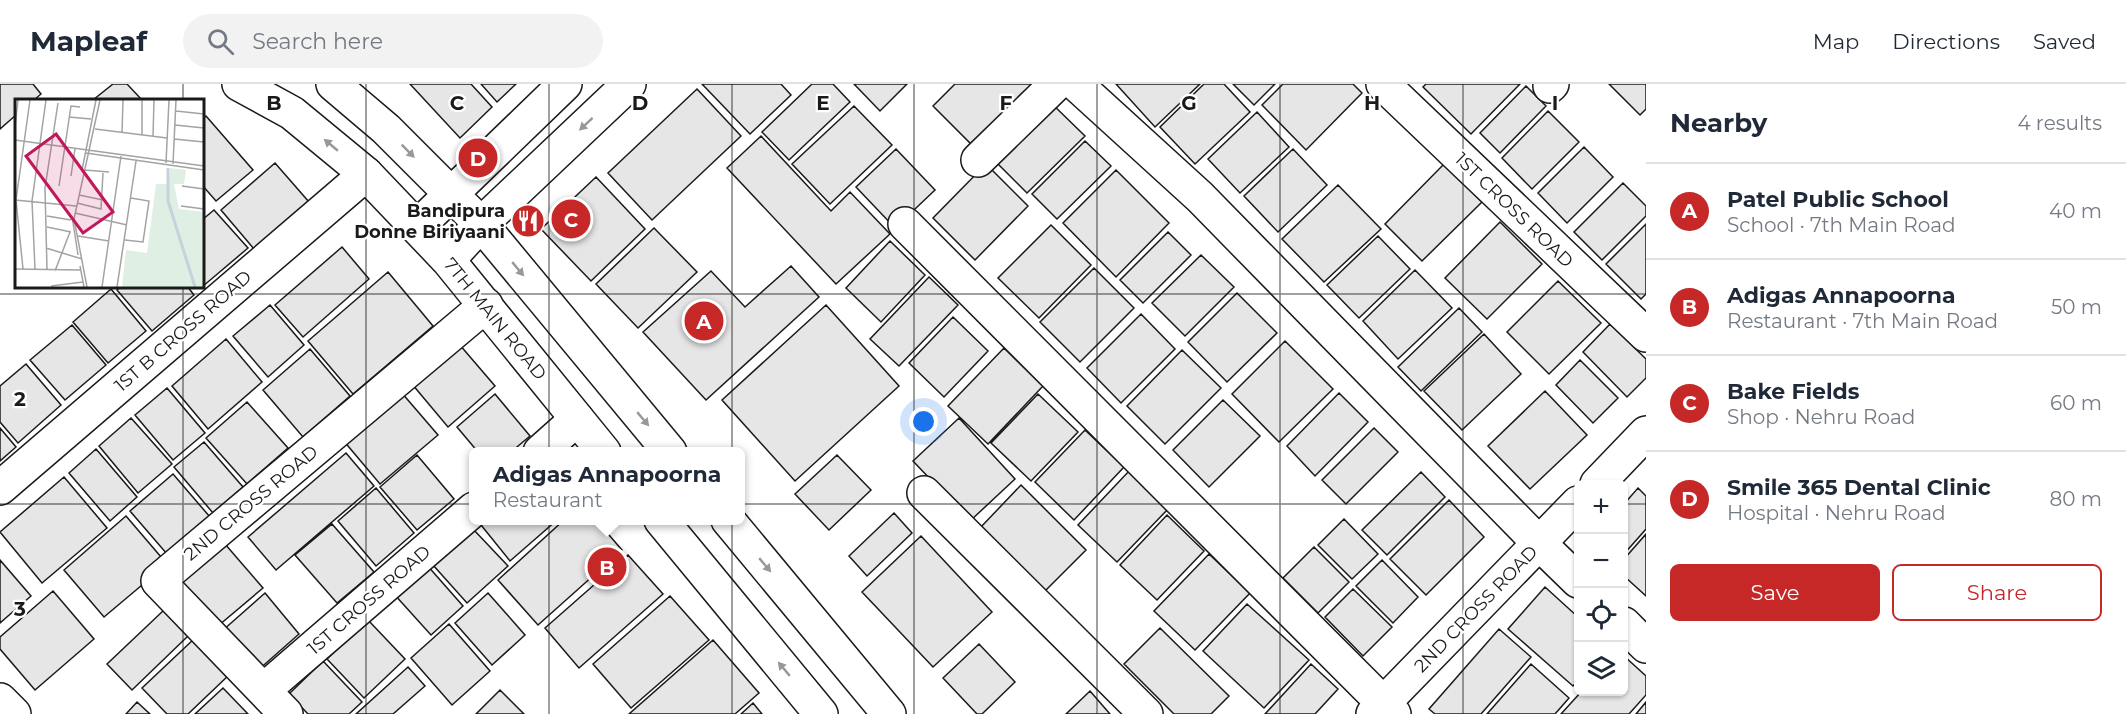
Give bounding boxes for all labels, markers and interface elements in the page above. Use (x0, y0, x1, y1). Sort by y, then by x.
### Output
search box (183, 14, 603, 68)
text: Mapleaf (30, 24, 147, 58)
icon: search (204, 25, 237, 58)
text: Search here (252, 28, 383, 55)
text: Map (1813, 29, 1859, 54)
text: Directions (1892, 29, 2000, 54)
text: Saved (2033, 29, 2096, 54)
text: B (266, 91, 282, 115)
text: C (450, 91, 465, 115)
text: D (632, 91, 648, 115)
text: E (816, 91, 830, 115)
text: F (1000, 91, 1013, 115)
text: G (1181, 91, 1197, 115)
text: H (1364, 91, 1380, 115)
text: I (1552, 91, 1558, 115)
inset map (15, 99, 204, 288)
text: Nearby (1670, 107, 1767, 139)
text: 4 results (2017, 111, 2102, 135)
one-way arrow (579, 117, 594, 131)
pin: D (458, 136, 498, 181)
one-way arrow (324, 140, 339, 152)
one-way arrow (401, 143, 415, 157)
street label: 1ST CROSS ROAD (1450, 148, 1578, 272)
text: Patel Public School (1727, 186, 1949, 213)
pin: C (552, 196, 590, 242)
text: A (1682, 199, 1697, 223)
text: 40 m (2049, 199, 2102, 223)
place label: Bandipura Donne Biriyaani (354, 200, 505, 243)
restaurant icon: Bandipura Donne Biriyaani (510, 203, 546, 239)
text: School · 7th Main Road (1727, 213, 1956, 237)
street label: 7TH MAIN ROAD (439, 253, 551, 385)
one-way arrow (511, 261, 524, 276)
street label: 1ST B CROSS ROAD (110, 266, 256, 396)
text: Adigas Annapoorna (1727, 282, 1955, 309)
text: B (1682, 295, 1697, 319)
text: 50 m (2051, 295, 2102, 319)
pin: A (684, 298, 724, 344)
text: Restaurant · 7th Main Road (1727, 309, 1998, 333)
text: Bake Fields (1727, 378, 1860, 405)
text: 2 (14, 387, 26, 411)
text: C (1682, 391, 1697, 415)
text: 60 m (2050, 391, 2102, 415)
text: Shop · Nehru Road (1727, 405, 1915, 429)
your location (909, 407, 938, 436)
one-way arrow (636, 411, 649, 426)
street label: 2ND CROSS ROAD (180, 441, 322, 565)
popup (469, 447, 745, 525)
text: Adigas Annapoorna (493, 461, 721, 488)
text: Smile 365 Dental Clinic (1727, 474, 1991, 501)
map controls (1574, 480, 1628, 696)
button: + (1574, 480, 1628, 534)
text: D (1681, 487, 1698, 511)
text: 80 m (2050, 487, 2102, 511)
text: Restaurant (493, 488, 603, 512)
text: Hospital · Nehru Road (1727, 501, 1946, 525)
button: − (1574, 534, 1628, 588)
street label: 1ST CROSS ROAD (303, 541, 435, 659)
street label: 2ND CROSS ROAD (1410, 541, 1542, 677)
pin: B (588, 544, 626, 590)
one-way arrow (759, 557, 772, 573)
button: Save (1670, 564, 1880, 621)
button: Share (1892, 564, 2102, 621)
button: locate (1574, 588, 1628, 642)
text: 3 (13, 597, 26, 621)
button: layers (1574, 642, 1628, 696)
one-way arrow (778, 662, 791, 677)

